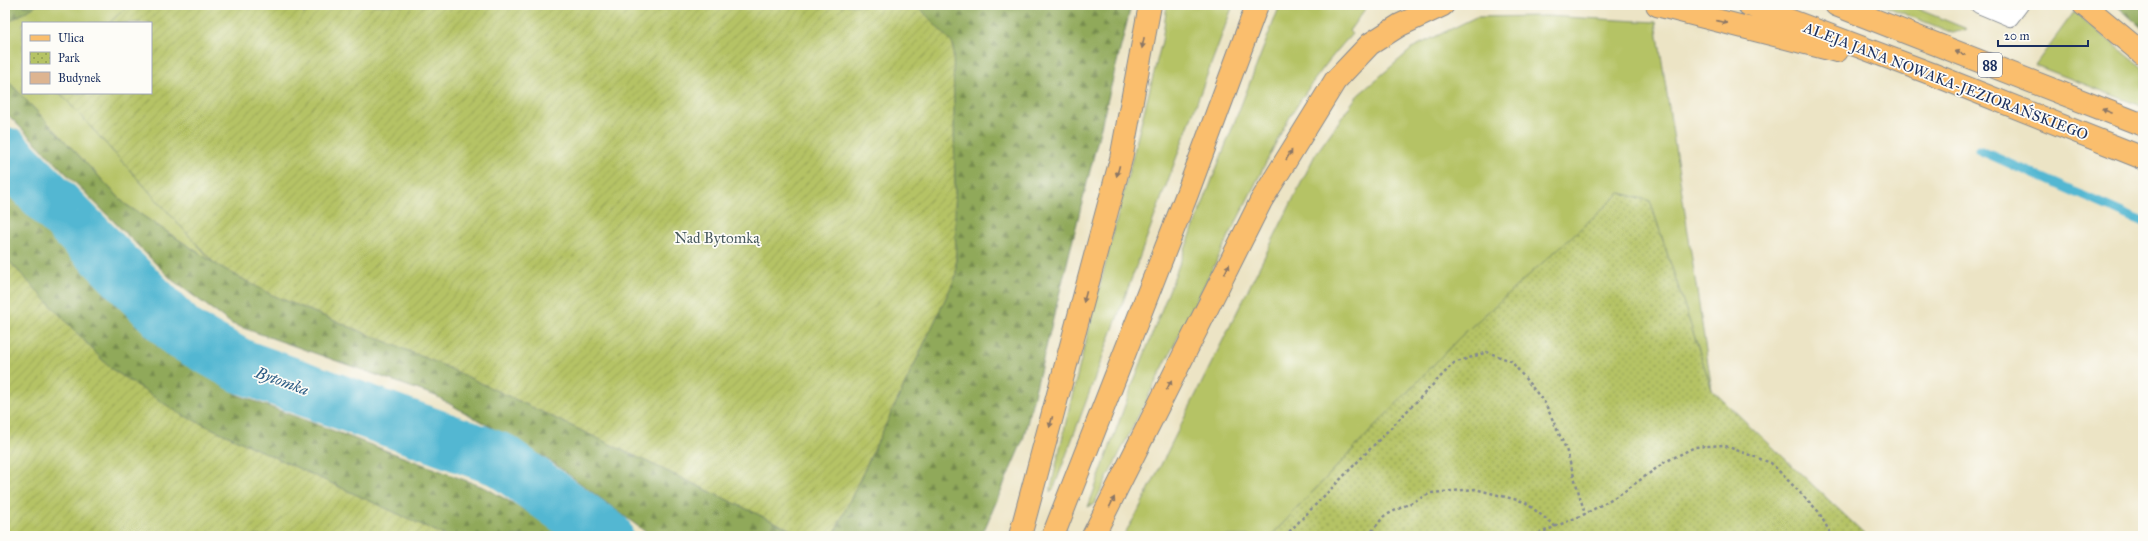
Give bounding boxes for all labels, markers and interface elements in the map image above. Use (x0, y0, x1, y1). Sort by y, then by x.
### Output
street label: ALEJA JANA NOWAKA-JEZIORAŃSKIEGO (1800, 17, 2091, 145)
one-way arrow (1717, 19, 1729, 25)
legend (22, 22, 152, 94)
scale bar (1998, 22, 2088, 48)
text: 20 m (2004, 29, 2030, 43)
text: Ulica (58, 31, 85, 45)
one-way arrow (1140, 37, 1146, 49)
one-way arrow (1953, 50, 1965, 56)
text: Park (58, 51, 80, 65)
road number: 88 (1978, 53, 2002, 77)
text: Budynek (58, 71, 101, 85)
one-way arrow (2100, 107, 2112, 113)
one-way arrow (1286, 149, 1293, 161)
one-way arrow (1115, 165, 1121, 177)
park label: Nad Bytomką (674, 229, 761, 247)
one-way arrow (1224, 263, 1230, 275)
one-way arrow (1081, 290, 1087, 303)
water label: Bytomka (252, 362, 312, 400)
one-way arrow (1166, 380, 1173, 391)
one-way arrow (1048, 416, 1054, 428)
one-way arrow (1108, 496, 1115, 507)

